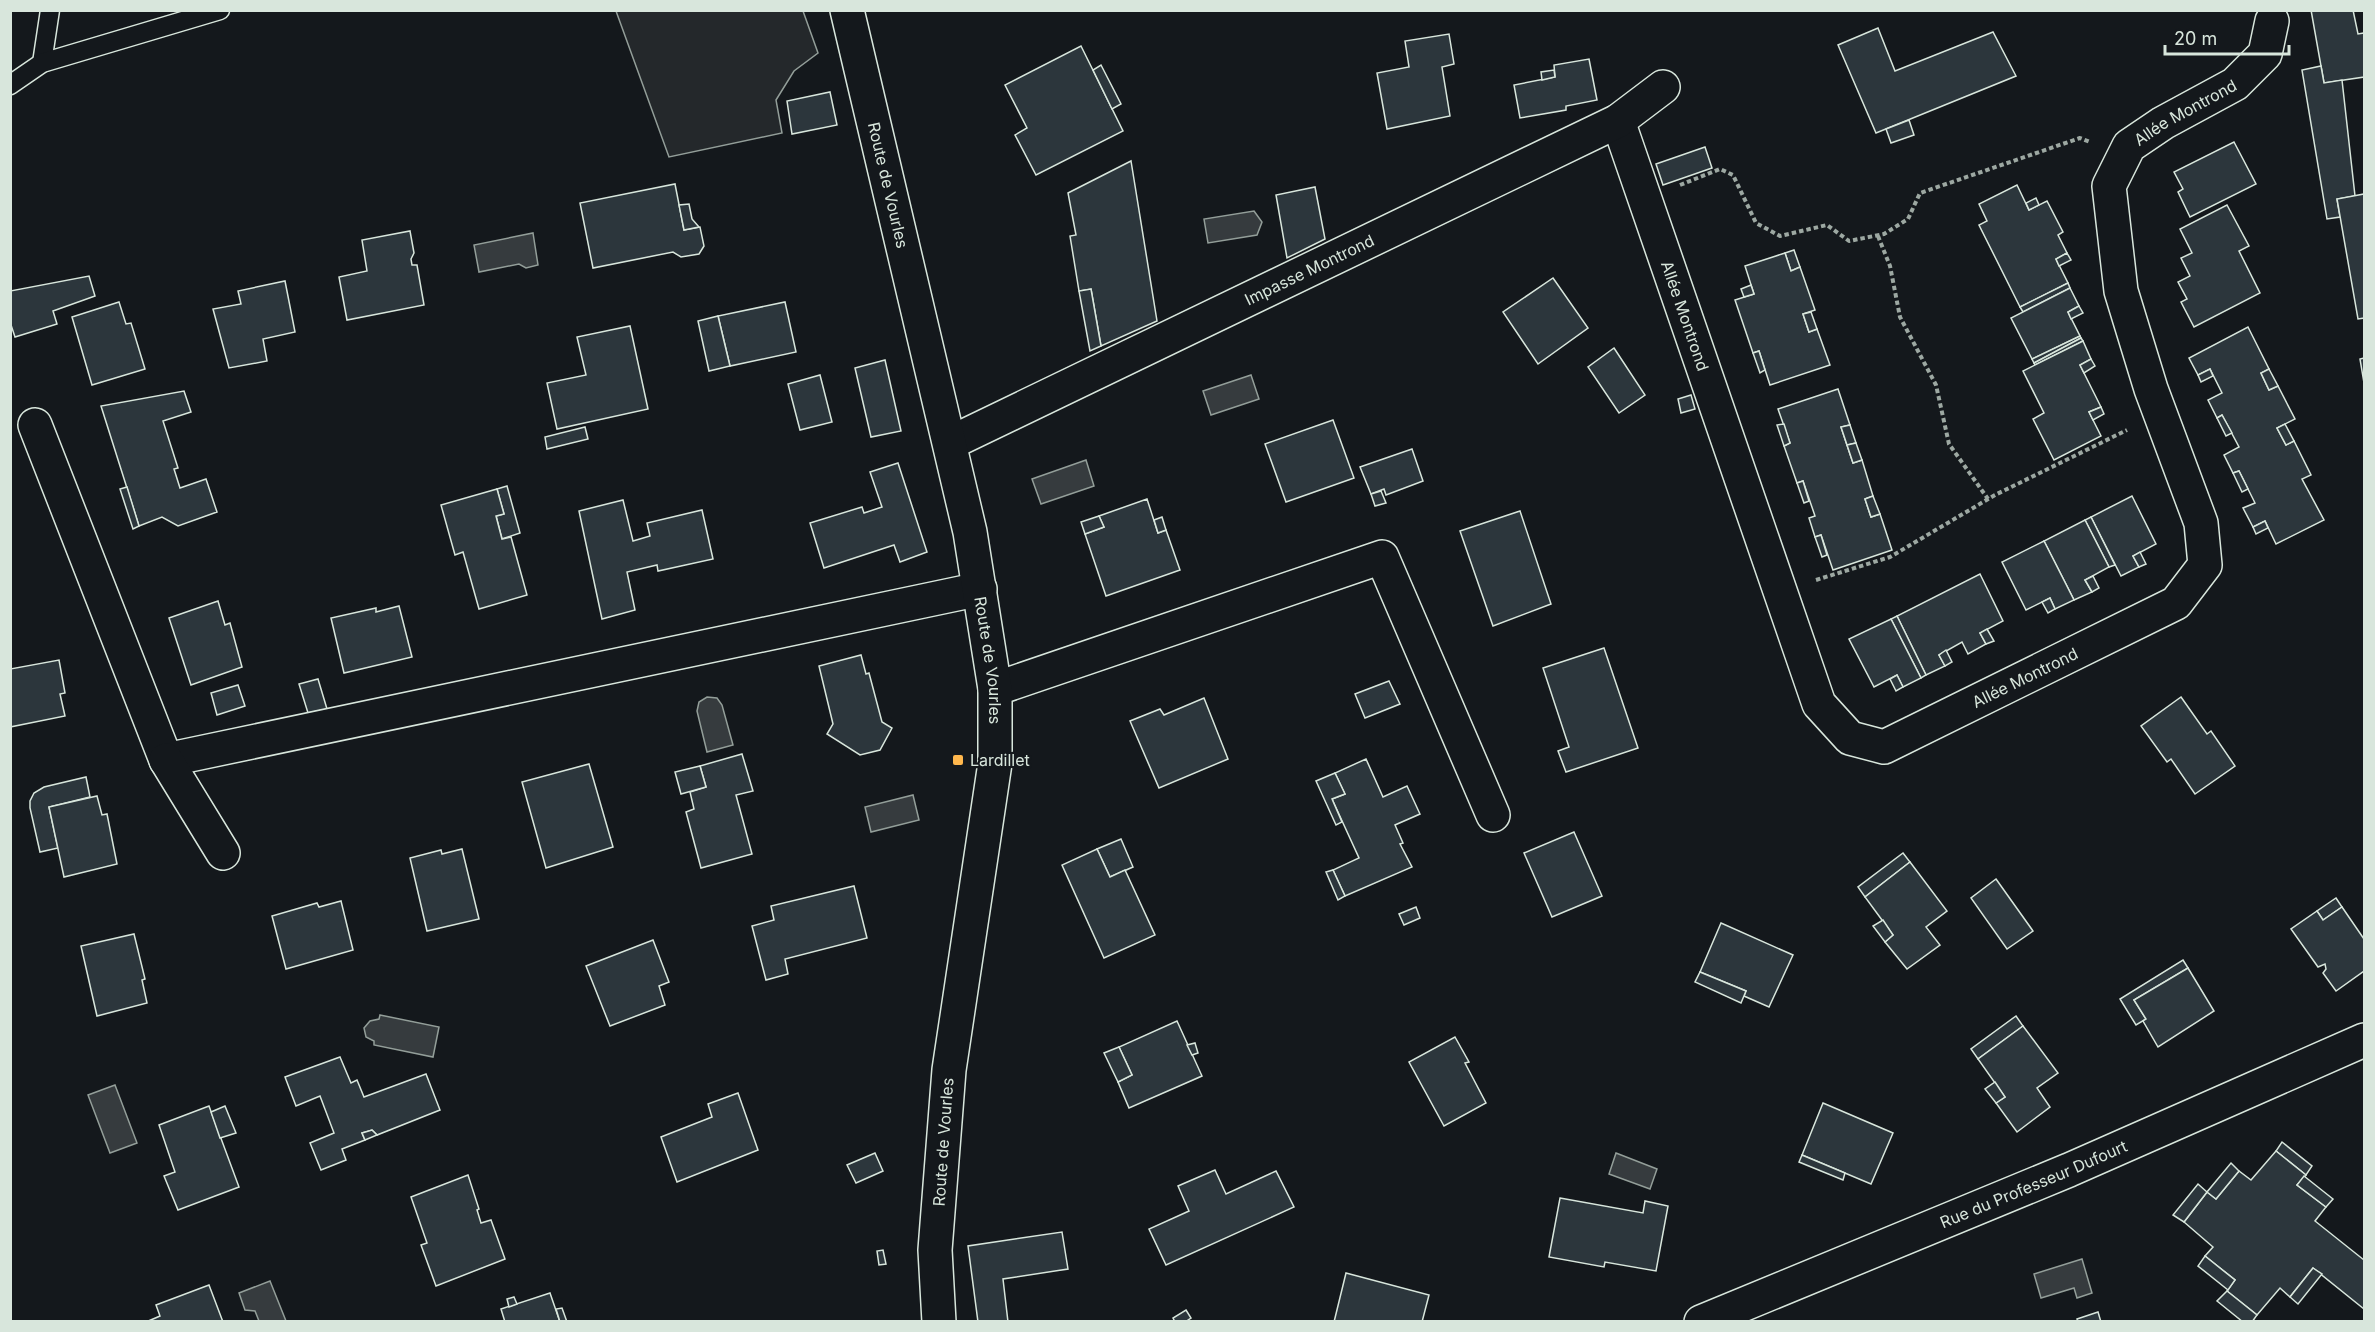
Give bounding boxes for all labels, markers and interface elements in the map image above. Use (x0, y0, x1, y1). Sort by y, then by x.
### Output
scale bar (2165, 18, 2290, 56)
text: 20 m (2174, 28, 2217, 49)
street label: Allée Montrond (2130, 75, 2240, 150)
street label: Route de Vourles (864, 120, 913, 250)
street label: Impasse Montrond (1241, 230, 1377, 309)
street label: Allée Montrond (1657, 258, 1713, 374)
street label: Route de Vourles (970, 595, 1005, 724)
street label: Allée Montrond (1969, 643, 2081, 712)
place label: Lardillet (970, 750, 1030, 770)
marker: Lardillet (951, 753, 965, 767)
street label: Route de Vourles (929, 1077, 957, 1207)
street label: Rue du Professeur Dufourt (1937, 1136, 2130, 1232)

